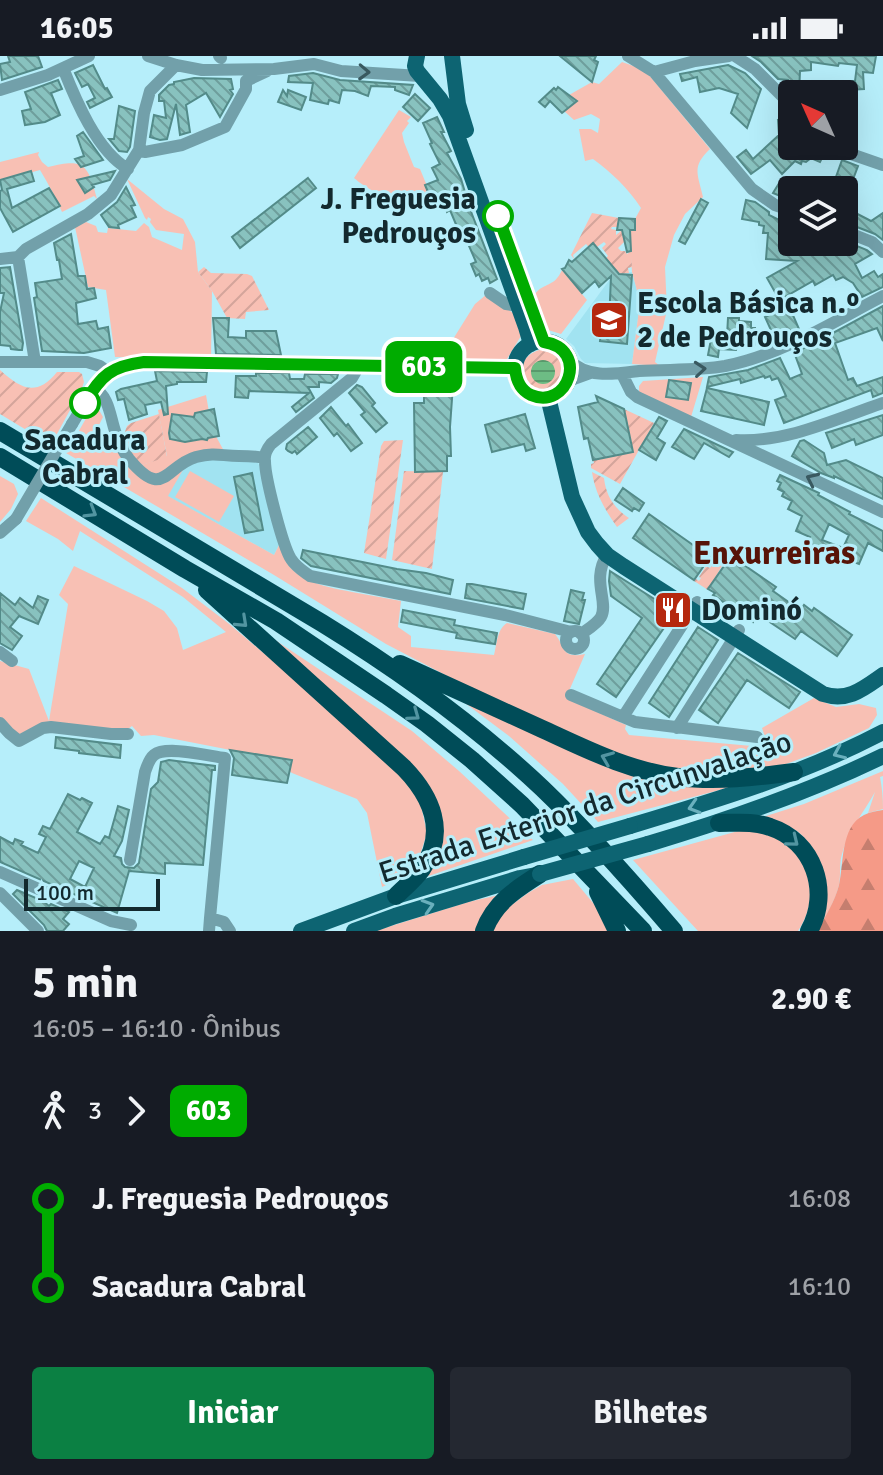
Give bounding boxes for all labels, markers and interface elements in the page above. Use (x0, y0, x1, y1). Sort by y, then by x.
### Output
text: 16:05 (40, 10, 114, 47)
one-way arrow (358, 64, 371, 81)
north arrow (778, 80, 858, 160)
map controls (778, 80, 858, 256)
button: layers (778, 176, 858, 256)
place label: J. Freguesia Pedrouços (321, 181, 476, 252)
marker: J. Freguesia Pedrouços (483, 201, 513, 231)
place label: Escola Básica n.º 2 de Pedrouços (637, 285, 860, 356)
school or university icon: Escola Básica n.º 2 de Pedrouços (588, 299, 630, 341)
line badge: 603 (378, 341, 470, 393)
text: 603 (401, 350, 447, 384)
one-way arrow (694, 361, 707, 378)
marker: Sacadura Cabral (70, 388, 100, 418)
place label: Sacadura Cabral (24, 422, 146, 493)
one-way arrow (806, 473, 821, 489)
one-way arrow (82, 502, 97, 518)
district label: Enxurreiras (693, 534, 855, 573)
restaurant icon: Dominó (652, 589, 694, 631)
place label: Dominó (701, 592, 802, 629)
one-way arrow (232, 613, 247, 627)
one-way arrow (405, 705, 420, 719)
street label: Estrada Exterior da Circunvalação (374, 723, 796, 892)
one-way arrow (833, 743, 847, 759)
one-way arrow (601, 751, 615, 768)
one-way arrow (687, 798, 701, 814)
one-way arrow (783, 831, 798, 845)
scale bar (24, 875, 160, 911)
text: 100 m (36, 879, 94, 906)
one-way arrow (421, 899, 434, 915)
text: 5 min (32, 956, 138, 1010)
text: 2.90 € (771, 981, 851, 1018)
text: 16:05 – 16:10 · Ônibus (32, 1013, 281, 1045)
icon: walk (32, 1089, 76, 1133)
icon: forward (114, 1089, 158, 1133)
text: 603 (186, 1094, 231, 1128)
text: 3 (88, 1095, 102, 1127)
text: J. Freguesia Pedrouços (92, 1181, 389, 1218)
text: 16:08 (788, 1183, 851, 1215)
text: Sacadura Cabral (92, 1269, 306, 1306)
text: 16:10 (788, 1271, 851, 1303)
button: Iniciar (32, 1367, 434, 1459)
button: Bilhetes (450, 1367, 851, 1459)

